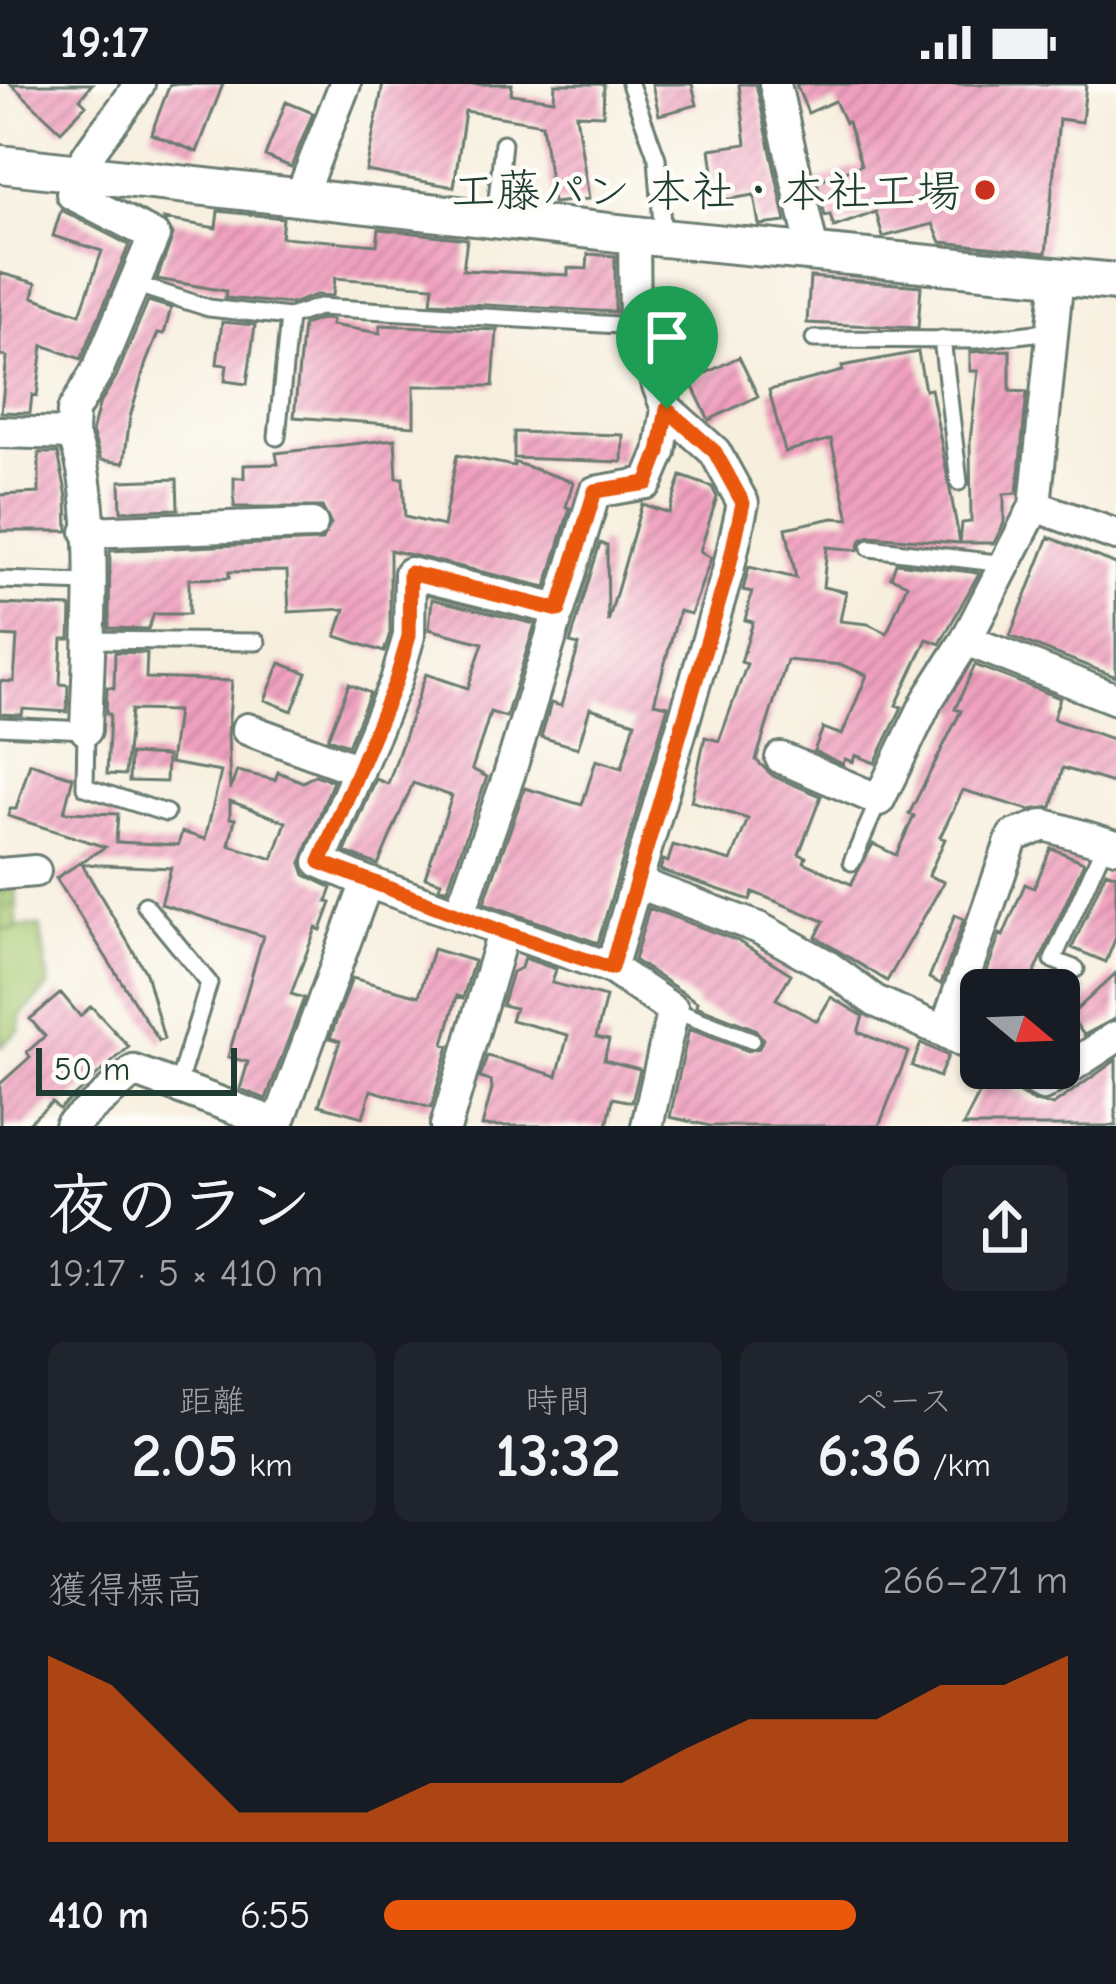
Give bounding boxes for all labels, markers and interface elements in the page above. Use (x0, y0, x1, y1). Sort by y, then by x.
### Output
text: 19:17 (60, 16, 148, 68)
place label: 工藤パン 本社・本社工場 (451, 165, 961, 217)
marker: 工藤パン 本社・本社工場 (972, 177, 998, 203)
pin (616, 286, 718, 409)
icon: arrive (634, 304, 700, 370)
north arrow (960, 969, 1080, 1089)
map controls (960, 969, 1080, 1089)
scale bar (36, 1042, 237, 1095)
text: 50 m (54, 1050, 130, 1088)
button: share (942, 1165, 1068, 1291)
text: 夜のラン (48, 1168, 312, 1244)
text: 19:17 · 5 × 410 m (48, 1251, 323, 1296)
text: 距離 (179, 1382, 245, 1420)
text: 時間 (525, 1382, 591, 1420)
text: ペース (855, 1382, 953, 1420)
text: 2.05 (131, 1422, 238, 1491)
text: 13:32 (495, 1422, 621, 1491)
text: 6:36 (817, 1422, 922, 1491)
text: km (238, 1446, 293, 1484)
text: /km (922, 1446, 991, 1484)
text: 266–271 m (882, 1558, 1068, 1603)
text: 獲得標高 (48, 1568, 204, 1613)
text: 410 m (48, 1893, 149, 1938)
text: 6:55 (240, 1893, 310, 1938)

